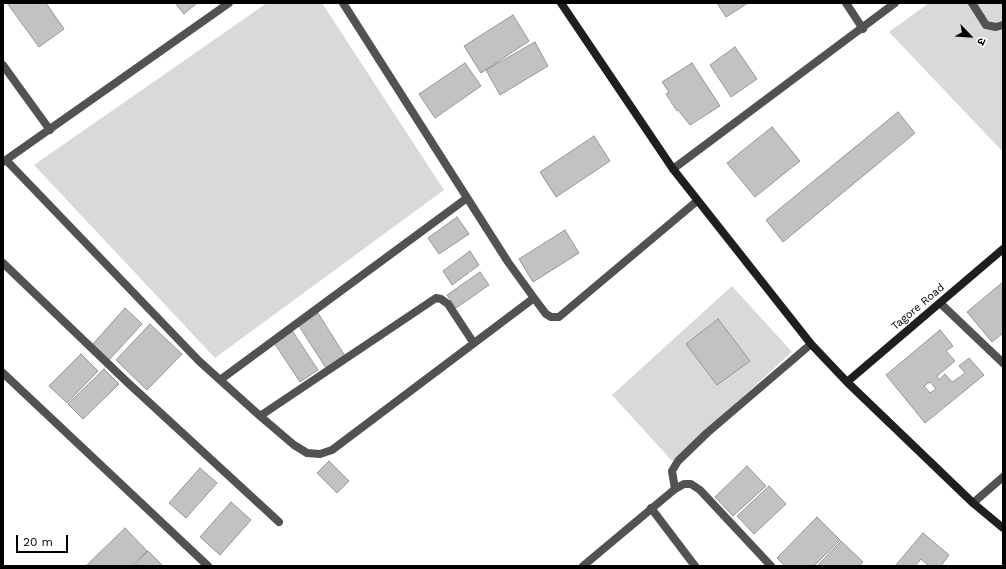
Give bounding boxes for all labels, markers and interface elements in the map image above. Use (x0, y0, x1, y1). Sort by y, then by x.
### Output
north arrow (950, 16, 990, 56)
text: उ (974, 36, 989, 47)
street label: Tagore Road (889, 281, 947, 333)
scale bar (18, 527, 70, 553)
text: 20 m (23, 535, 53, 549)

